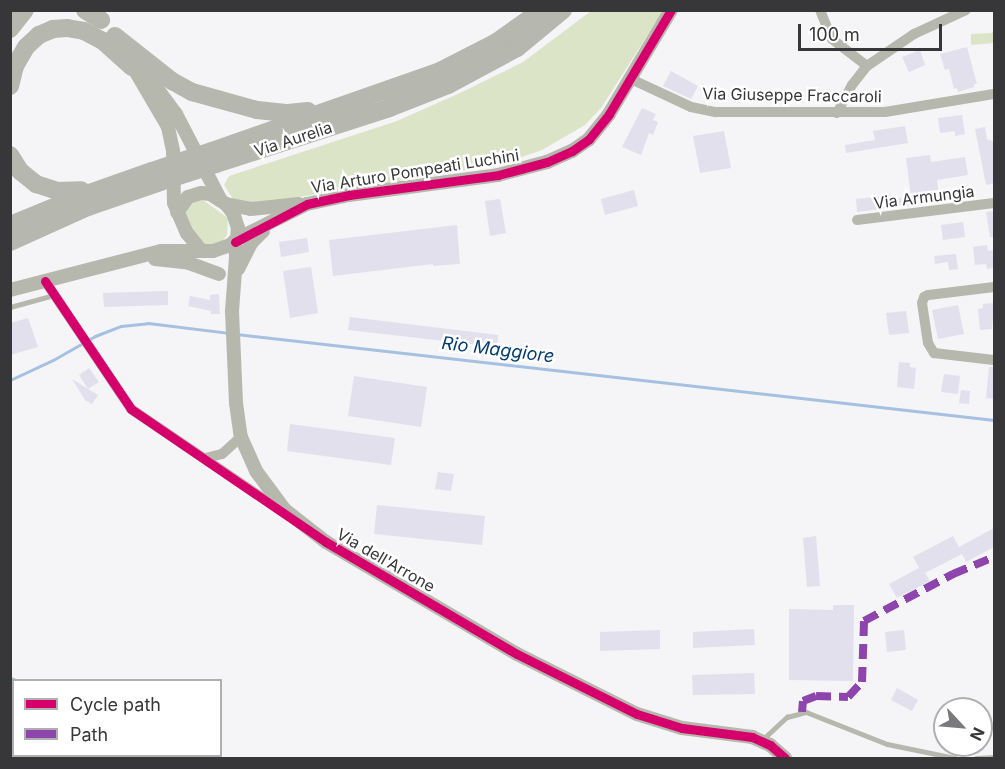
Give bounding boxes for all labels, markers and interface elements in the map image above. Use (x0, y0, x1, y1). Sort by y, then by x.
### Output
scale bar (801, 12, 945, 50)
text: 100 m (809, 24, 860, 45)
street label: Via Giuseppe Fraccaroli (702, 84, 882, 106)
street label: Via Aurelia (252, 117, 334, 161)
street label: Via Arturo Pompeati Luchini (310, 145, 520, 197)
street label: Via Armungia (873, 181, 975, 213)
water label: Rio Maggiore (440, 332, 556, 368)
street label: Via dell'Arrone (333, 524, 439, 596)
legend (12, 679, 222, 757)
text: Cycle path (70, 694, 161, 715)
north arrow (933, 697, 993, 757)
text: Path (70, 724, 108, 745)
text: N (966, 724, 989, 744)

